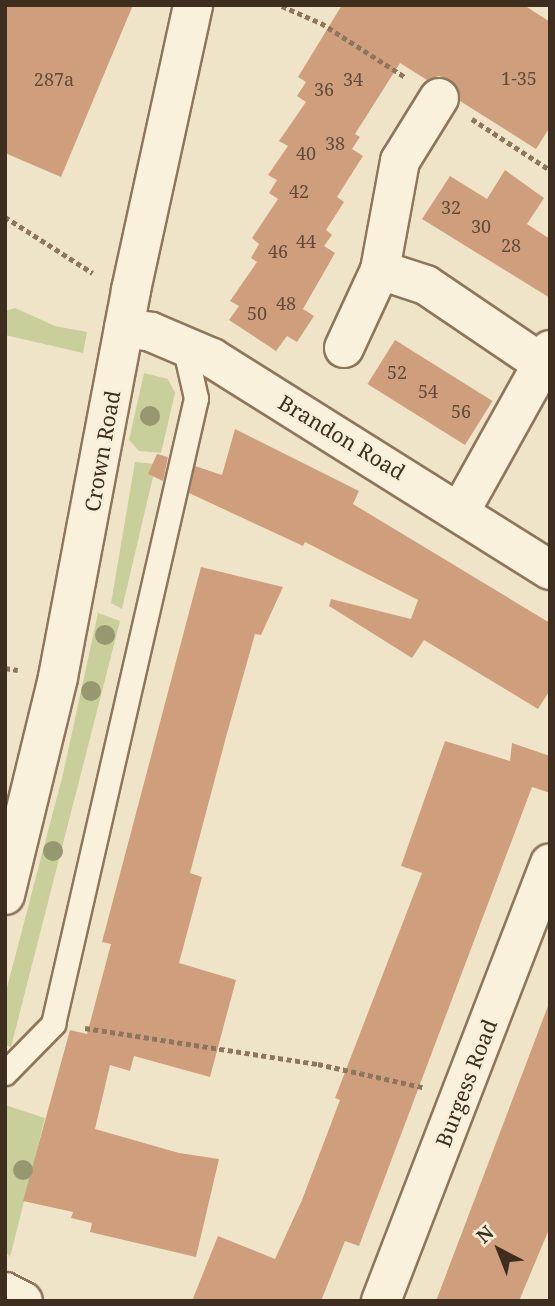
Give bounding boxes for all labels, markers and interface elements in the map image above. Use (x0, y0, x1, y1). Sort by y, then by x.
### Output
house number: 1-35 (501, 67, 537, 89)
house number: 287a (34, 68, 74, 90)
house number: 34 (343, 68, 363, 90)
house number: 36 (314, 78, 334, 100)
house number: 38 (325, 132, 345, 154)
house number: 40 (296, 142, 316, 164)
house number: 42 (289, 180, 309, 202)
house number: 32 (441, 196, 461, 218)
house number: 30 (471, 215, 491, 237)
house number: 44 (296, 230, 316, 252)
house number: 28 (501, 234, 521, 256)
house number: 46 (268, 240, 288, 262)
house number: 48 (276, 292, 296, 314)
house number: 50 (247, 302, 267, 324)
house number: 52 (387, 361, 407, 383)
house number: 54 (418, 380, 438, 402)
street label: Crown Road (79, 388, 125, 514)
street label: Brandon Road (274, 389, 410, 485)
house number: 56 (451, 400, 471, 422)
street label: Burgess Road (430, 1016, 502, 1150)
north arrow (464, 1215, 534, 1285)
text: N (471, 1220, 499, 1249)

